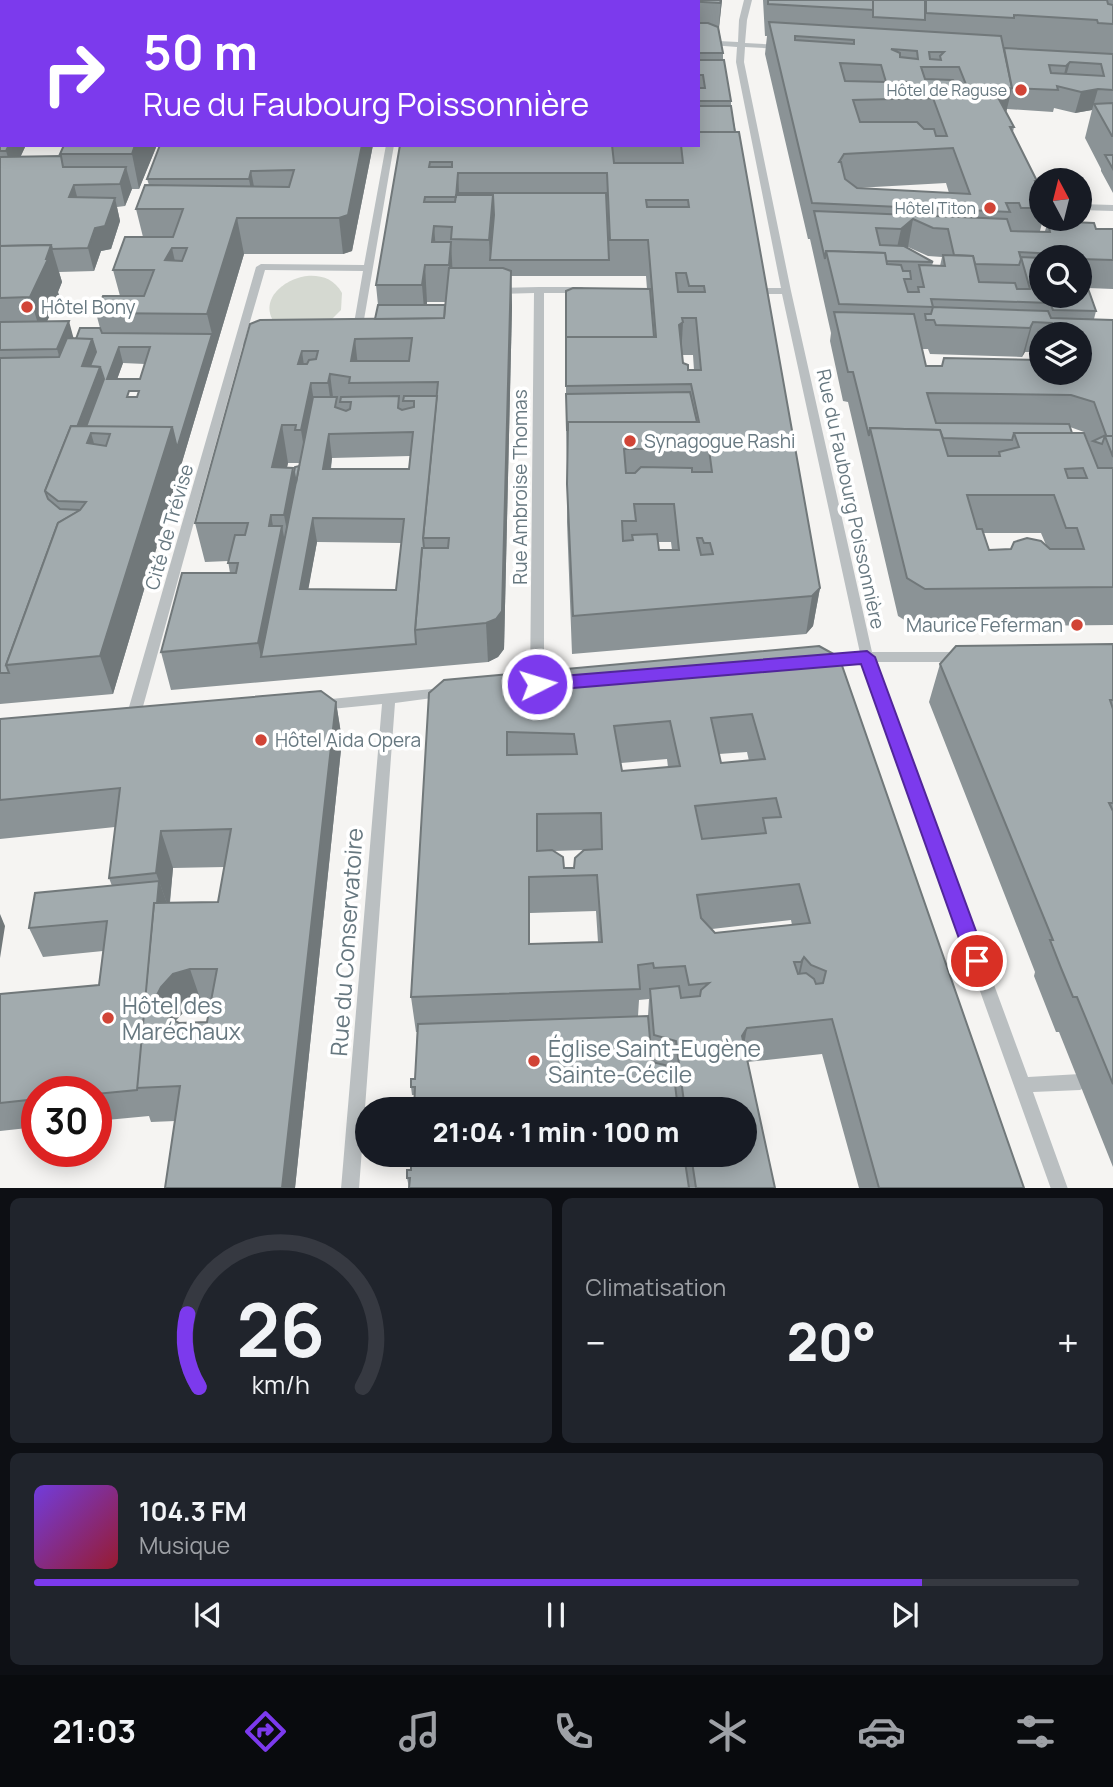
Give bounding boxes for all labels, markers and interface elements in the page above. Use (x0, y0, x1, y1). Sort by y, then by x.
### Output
text: 50 m (143, 18, 258, 85)
icon: right (28, 28, 119, 119)
place label: Hôtel de Raguse (886, 79, 1007, 101)
text: Rue du Faubourg Poissonnière (143, 82, 589, 126)
marker: Hôtel de Raguse (1013, 82, 1029, 98)
north arrow (1029, 168, 1092, 231)
map controls (1029, 168, 1092, 385)
place label: Hôtel Titon (895, 197, 976, 219)
marker: Hôtel Titon (982, 200, 998, 216)
button: search (1029, 245, 1092, 308)
place label: Hôtel Bony (41, 294, 136, 320)
marker: Hôtel Bony (19, 299, 35, 315)
button: layers (1029, 322, 1092, 385)
street label: Rue du Faubourg Poissonnière (811, 367, 891, 631)
street label: Rue Ambroise Thomas (507, 389, 533, 585)
place label: Synagogue Rashi (644, 428, 796, 454)
marker: Synagogue Rashi (622, 433, 638, 449)
street label: Cité de Trévise (139, 461, 199, 593)
place label: Maurice Feferman (906, 612, 1063, 638)
marker: Maurice Feferman (1069, 617, 1085, 633)
position arrow (500, 647, 574, 721)
place label: Hôtel Aida Opera (275, 727, 421, 753)
marker: Hôtel Aida Opera (253, 732, 269, 748)
street label: Rue du Conservatoire (322, 827, 370, 1057)
pin (947, 931, 1007, 991)
icon: arrive (958, 942, 996, 980)
place label: Hôtel des Maréchaux (122, 989, 241, 1047)
marker: Hôtel des Maréchaux (100, 1010, 116, 1026)
place label: Église Saint-Eugène Sainte-Cécile (548, 1032, 761, 1090)
marker: Église Saint-Eugène Sainte-Cécile (526, 1053, 542, 1069)
speed limit sign: 30 (21, 1076, 112, 1167)
text: 21:04 · 1 min · 100 m (433, 1114, 679, 1150)
text: Climatisation (586, 1271, 726, 1303)
text: 26 (236, 1279, 325, 1379)
text: 20° (787, 1306, 876, 1377)
text: − (586, 1316, 606, 1368)
text: + (1057, 1316, 1079, 1368)
text: km/h (252, 1366, 310, 1401)
text: 104.3 FM (139, 1493, 247, 1529)
text: Musique (139, 1529, 230, 1561)
icon: previous (189, 1596, 227, 1634)
icon: pause (537, 1596, 575, 1634)
icon: next (886, 1596, 924, 1634)
icon: directions (241, 1707, 290, 1756)
icon: music (395, 1707, 444, 1756)
icon: phone (549, 1707, 598, 1756)
icon: climate (703, 1707, 752, 1756)
icon: car (857, 1707, 906, 1756)
icon: filters (1011, 1707, 1060, 1756)
text: 21:03 (53, 1709, 136, 1753)

